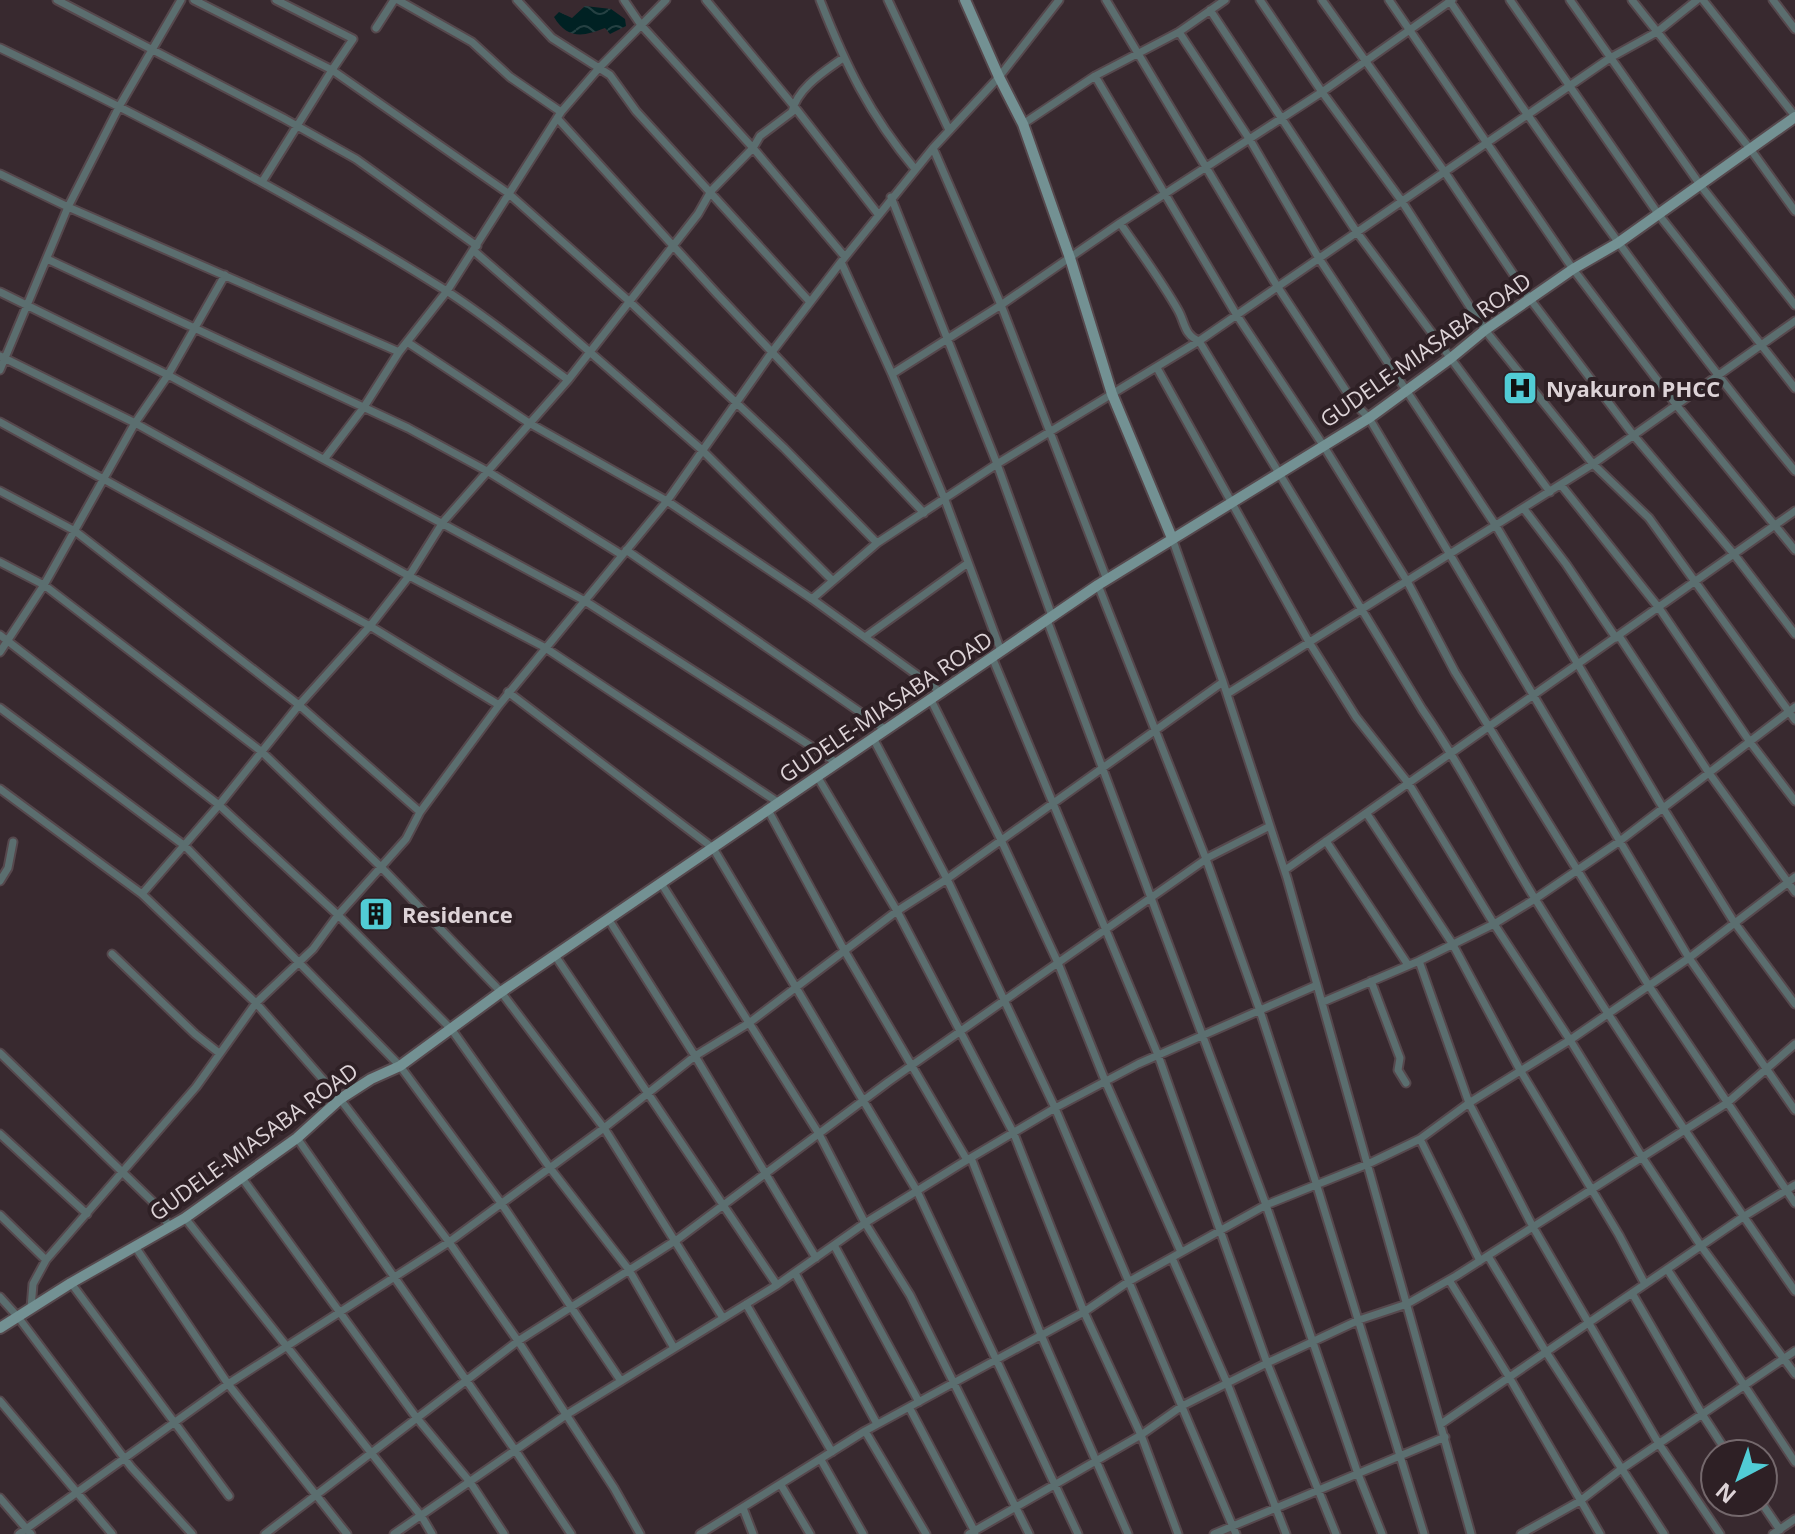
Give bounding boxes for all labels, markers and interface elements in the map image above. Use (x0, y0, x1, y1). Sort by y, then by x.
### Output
street label: GUDELE-MIASABA ROAD (1313, 265, 1537, 433)
hospital icon: Nyakuron PHCC (1501, 369, 1539, 407)
place label: Nyakuron PHCC (1546, 373, 1720, 403)
street label: GUDELE-MIASABA ROAD (772, 623, 998, 789)
building icon: Residence (357, 895, 395, 933)
place label: Residence (402, 899, 513, 929)
street label: GUDELE-MIASABA ROAD (143, 1055, 363, 1227)
north arrow (1699, 1438, 1779, 1518)
text: N (1709, 1477, 1742, 1511)

